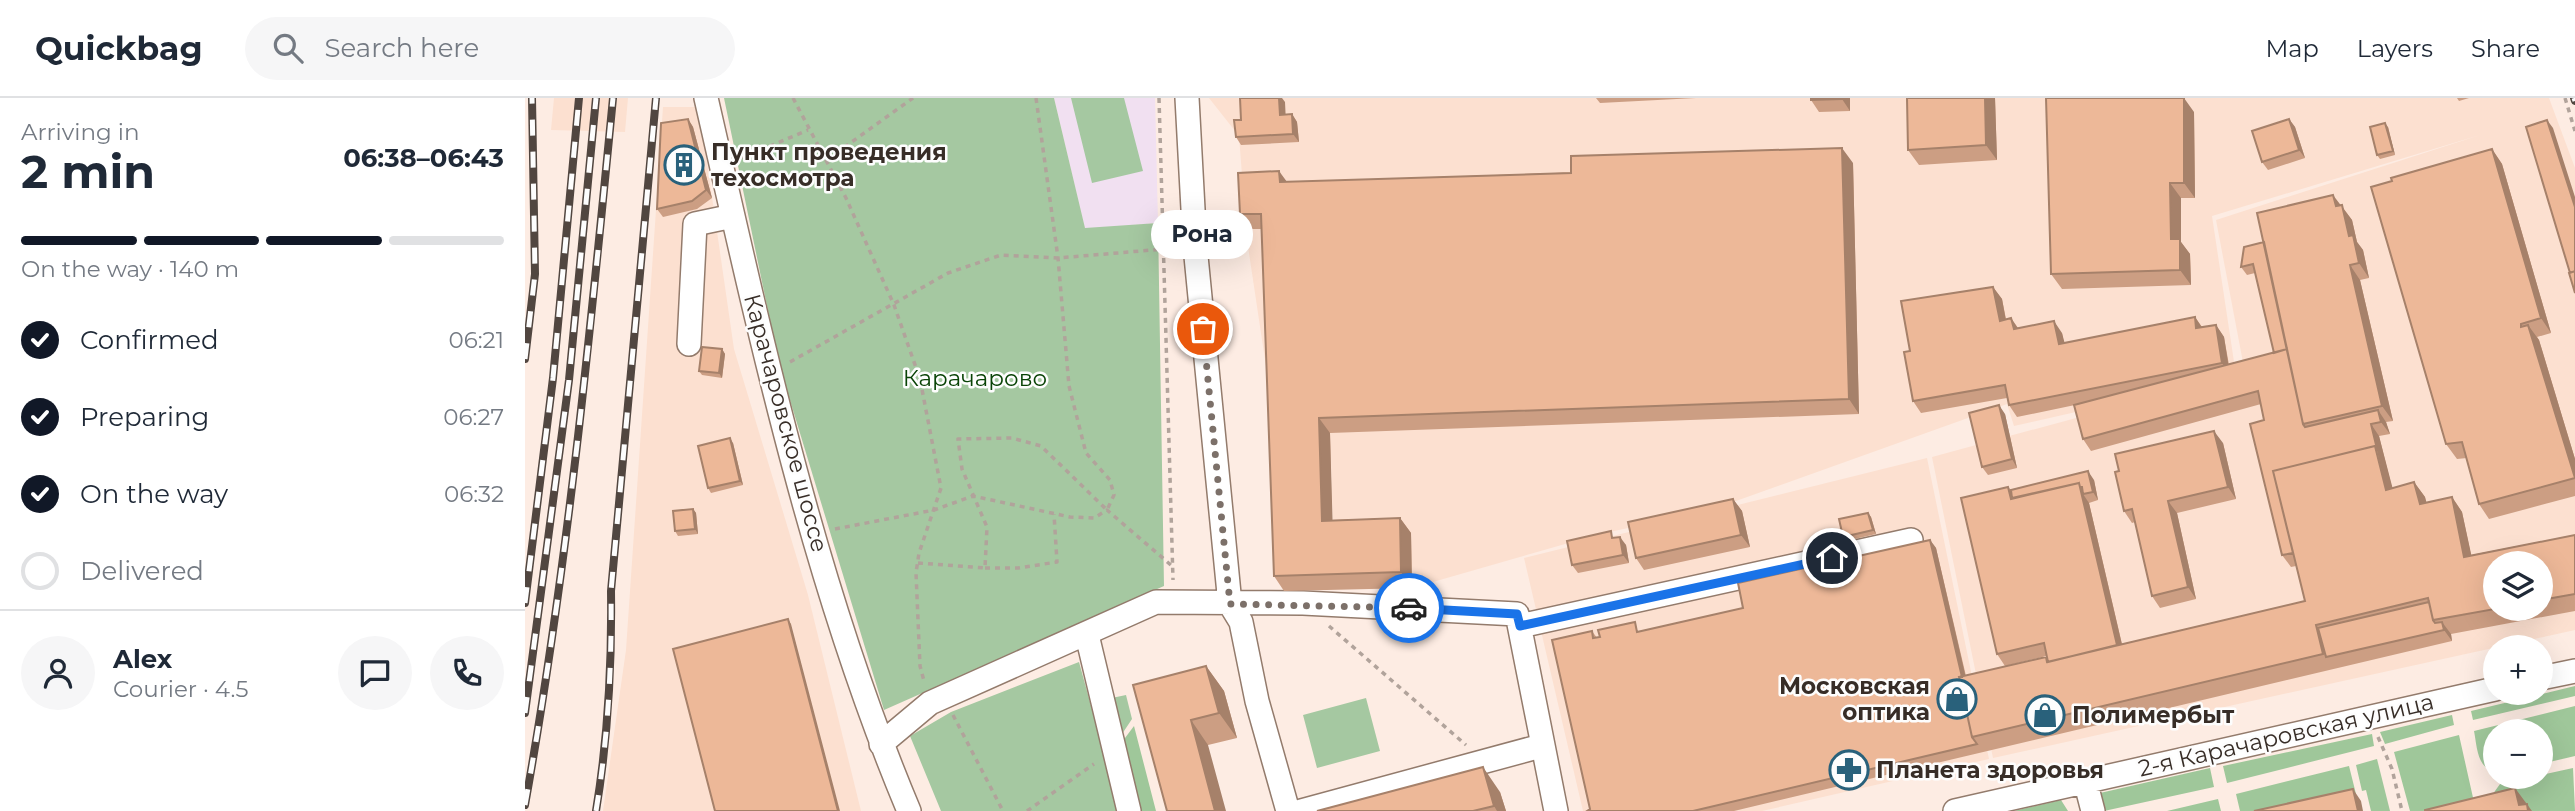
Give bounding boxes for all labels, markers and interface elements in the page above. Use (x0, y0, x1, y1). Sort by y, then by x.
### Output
search box (245, 17, 735, 80)
text: Quickbag (35, 28, 203, 68)
icon: search (269, 29, 307, 67)
text: Search here (325, 32, 479, 64)
text: Map (2265, 34, 2319, 63)
text: Layers (2357, 34, 2433, 63)
text: Share (2471, 34, 2540, 63)
text: Arriving in (21, 118, 140, 146)
place label: Пункт проведения техосмотра (711, 138, 947, 192)
text: 06:38–06:43 (343, 142, 504, 174)
text: 2 min (21, 143, 155, 200)
building icon: Пункт проведения техосмотра (663, 144, 705, 186)
callout: Рона (1152, 210, 1254, 259)
text: Рона (1171, 220, 1233, 248)
text: On the way · 140 m (21, 255, 239, 283)
street label: Карачаровское шоссе (738, 291, 834, 555)
pin (1173, 299, 1233, 359)
icon: bag (1184, 310, 1222, 348)
icon: check (21, 321, 59, 359)
text: Confirmed (80, 324, 219, 356)
text: 06:21 (449, 326, 504, 354)
park label: Карачарово (903, 364, 1047, 392)
icon: check (21, 398, 59, 436)
text: Preparing (80, 401, 209, 433)
text: 06:27 (443, 403, 504, 431)
icon: check (21, 475, 59, 513)
text: On the way (80, 478, 228, 510)
text: 06:32 (444, 480, 504, 508)
pin (1802, 528, 1862, 588)
icon: home (1813, 539, 1851, 577)
map controls (2483, 551, 2553, 789)
button: layers (2483, 551, 2553, 621)
text: Delivered (80, 555, 204, 587)
courier (1374, 573, 1444, 643)
icon: car (1390, 589, 1428, 627)
button: + (2483, 635, 2553, 705)
button: person (21, 636, 95, 710)
button: chat (338, 636, 412, 710)
button: phone (430, 636, 504, 710)
text: Alex (113, 643, 172, 675)
place label: Московская оптика (1779, 672, 1930, 726)
text: Courier · 4.5 (113, 675, 248, 703)
shop icon: Московская оптика (1936, 678, 1978, 720)
street label: 2-я Карачаровская улица (2136, 687, 2436, 783)
shop icon: Полимербыт (2024, 694, 2066, 736)
place label: Полимербыт (2072, 701, 2235, 729)
button: − (2483, 719, 2553, 789)
pharmacy icon: Планета здоровья (1828, 749, 1870, 791)
place label: Планета здоровья (1876, 756, 2104, 784)

